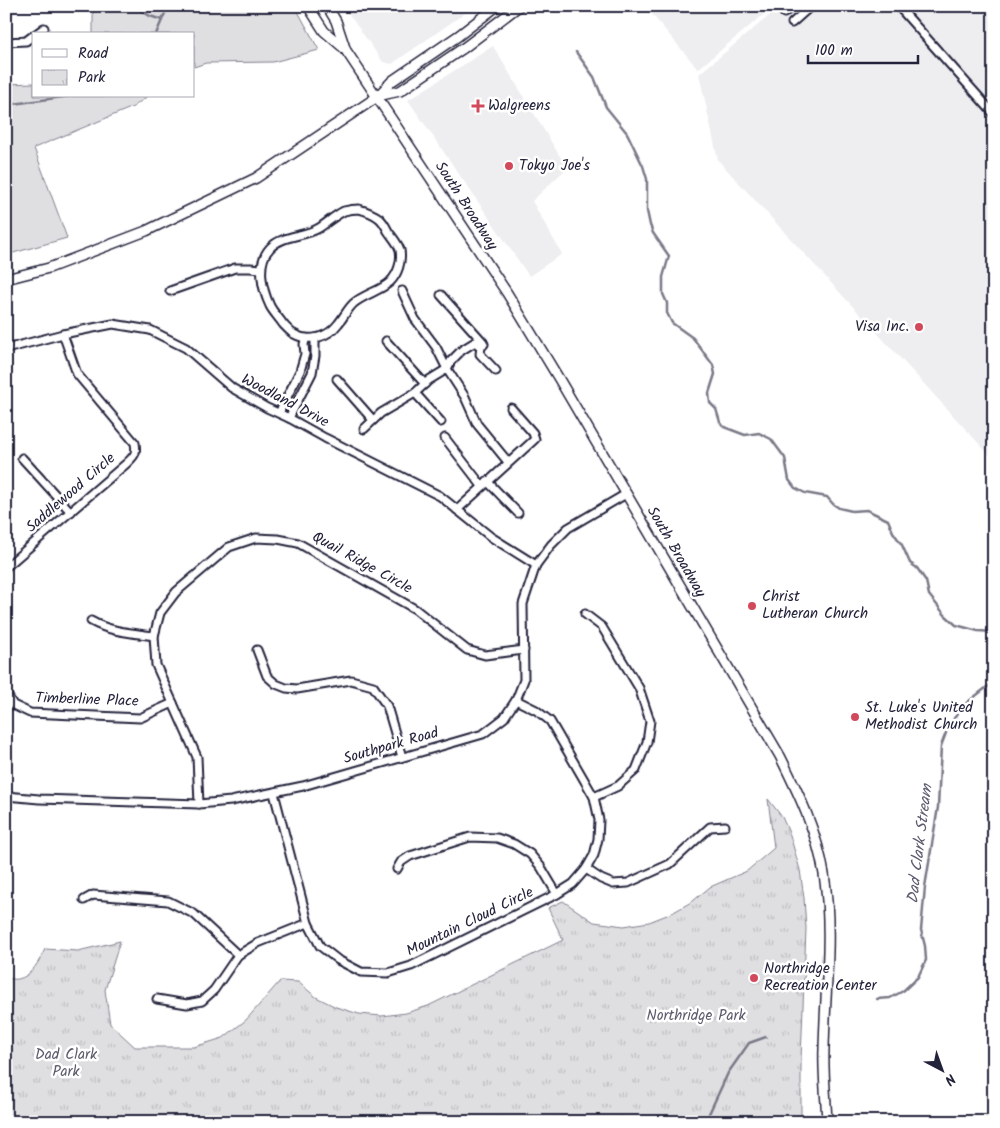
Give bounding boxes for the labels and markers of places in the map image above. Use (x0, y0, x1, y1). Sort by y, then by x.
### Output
place label: Walgreens (488, 94, 551, 118)
marker: Walgreens (472, 100, 484, 112)
place label: Tokyo Joe's (519, 154, 590, 178)
marker: Tokyo Joe's (503, 160, 515, 172)
place label: Visa Inc. (855, 315, 909, 339)
marker: Visa Inc. (913, 321, 925, 333)
place label: Christ Lutheran Church (762, 585, 868, 626)
marker: Christ Lutheran Church (746, 600, 758, 612)
place label: St. Luke's United Methodist Church (865, 696, 977, 737)
marker: St. Luke's United Methodist Church (849, 711, 861, 723)
place label: Northridge Recreation Center (764, 957, 877, 998)
marker: Northridge Recreation Center (748, 972, 760, 984)

